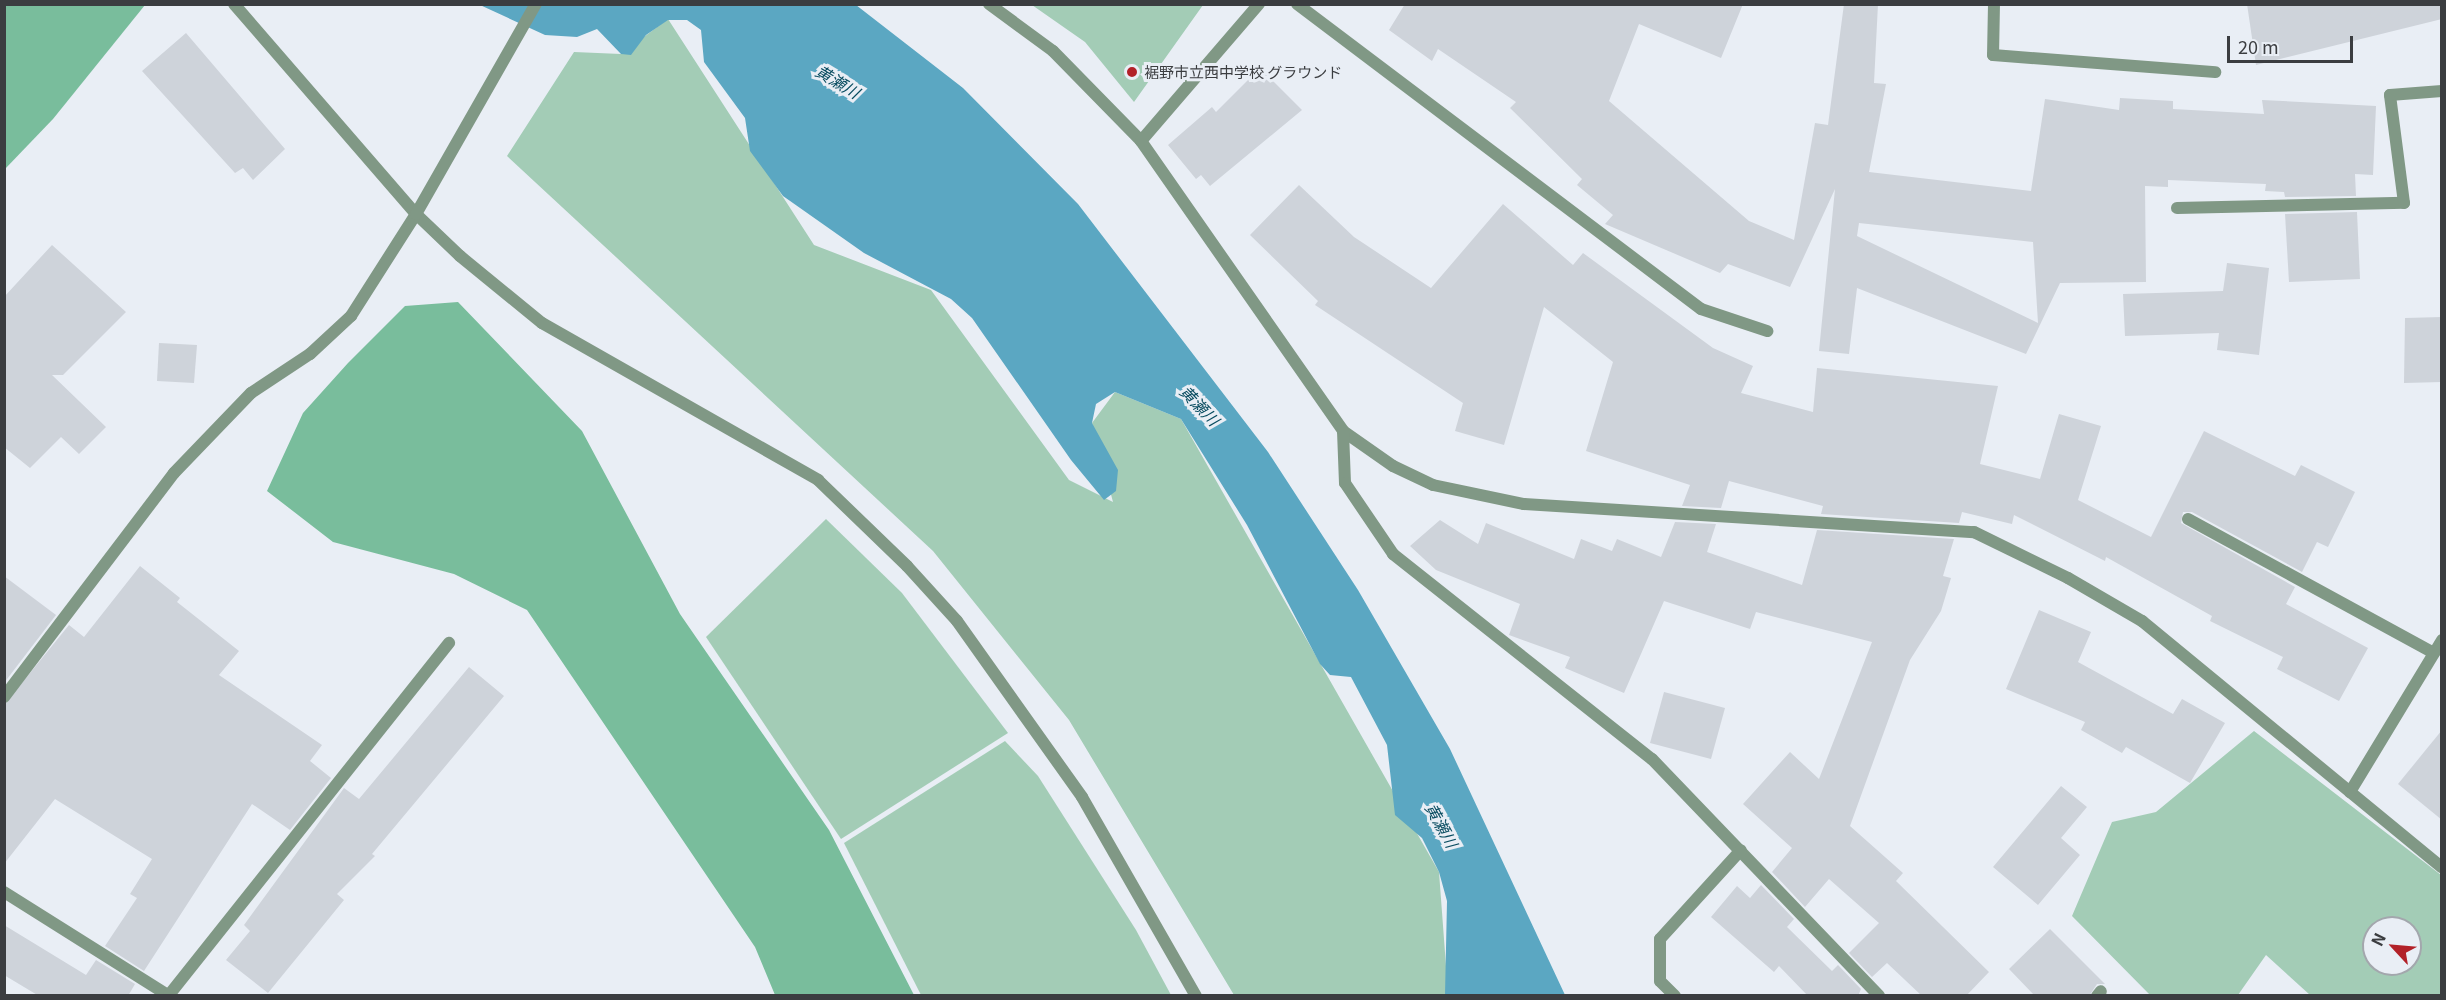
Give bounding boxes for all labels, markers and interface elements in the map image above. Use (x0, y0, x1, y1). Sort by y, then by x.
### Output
scale bar (2230, 24, 2356, 62)
text: 20 m (2238, 33, 2279, 59)
water label: 黄瀬川 (812, 60, 864, 102)
place label: 裾野市立西中学校 グラウンド (1144, 63, 1342, 81)
marker: 裾野市立西中学校 グラウンド (1125, 65, 1139, 79)
water label: 黄瀬川 (1176, 381, 1224, 429)
water label: 黄瀬川 (1422, 799, 1462, 851)
north arrow (2362, 916, 2422, 976)
text: N (2364, 928, 2391, 950)

